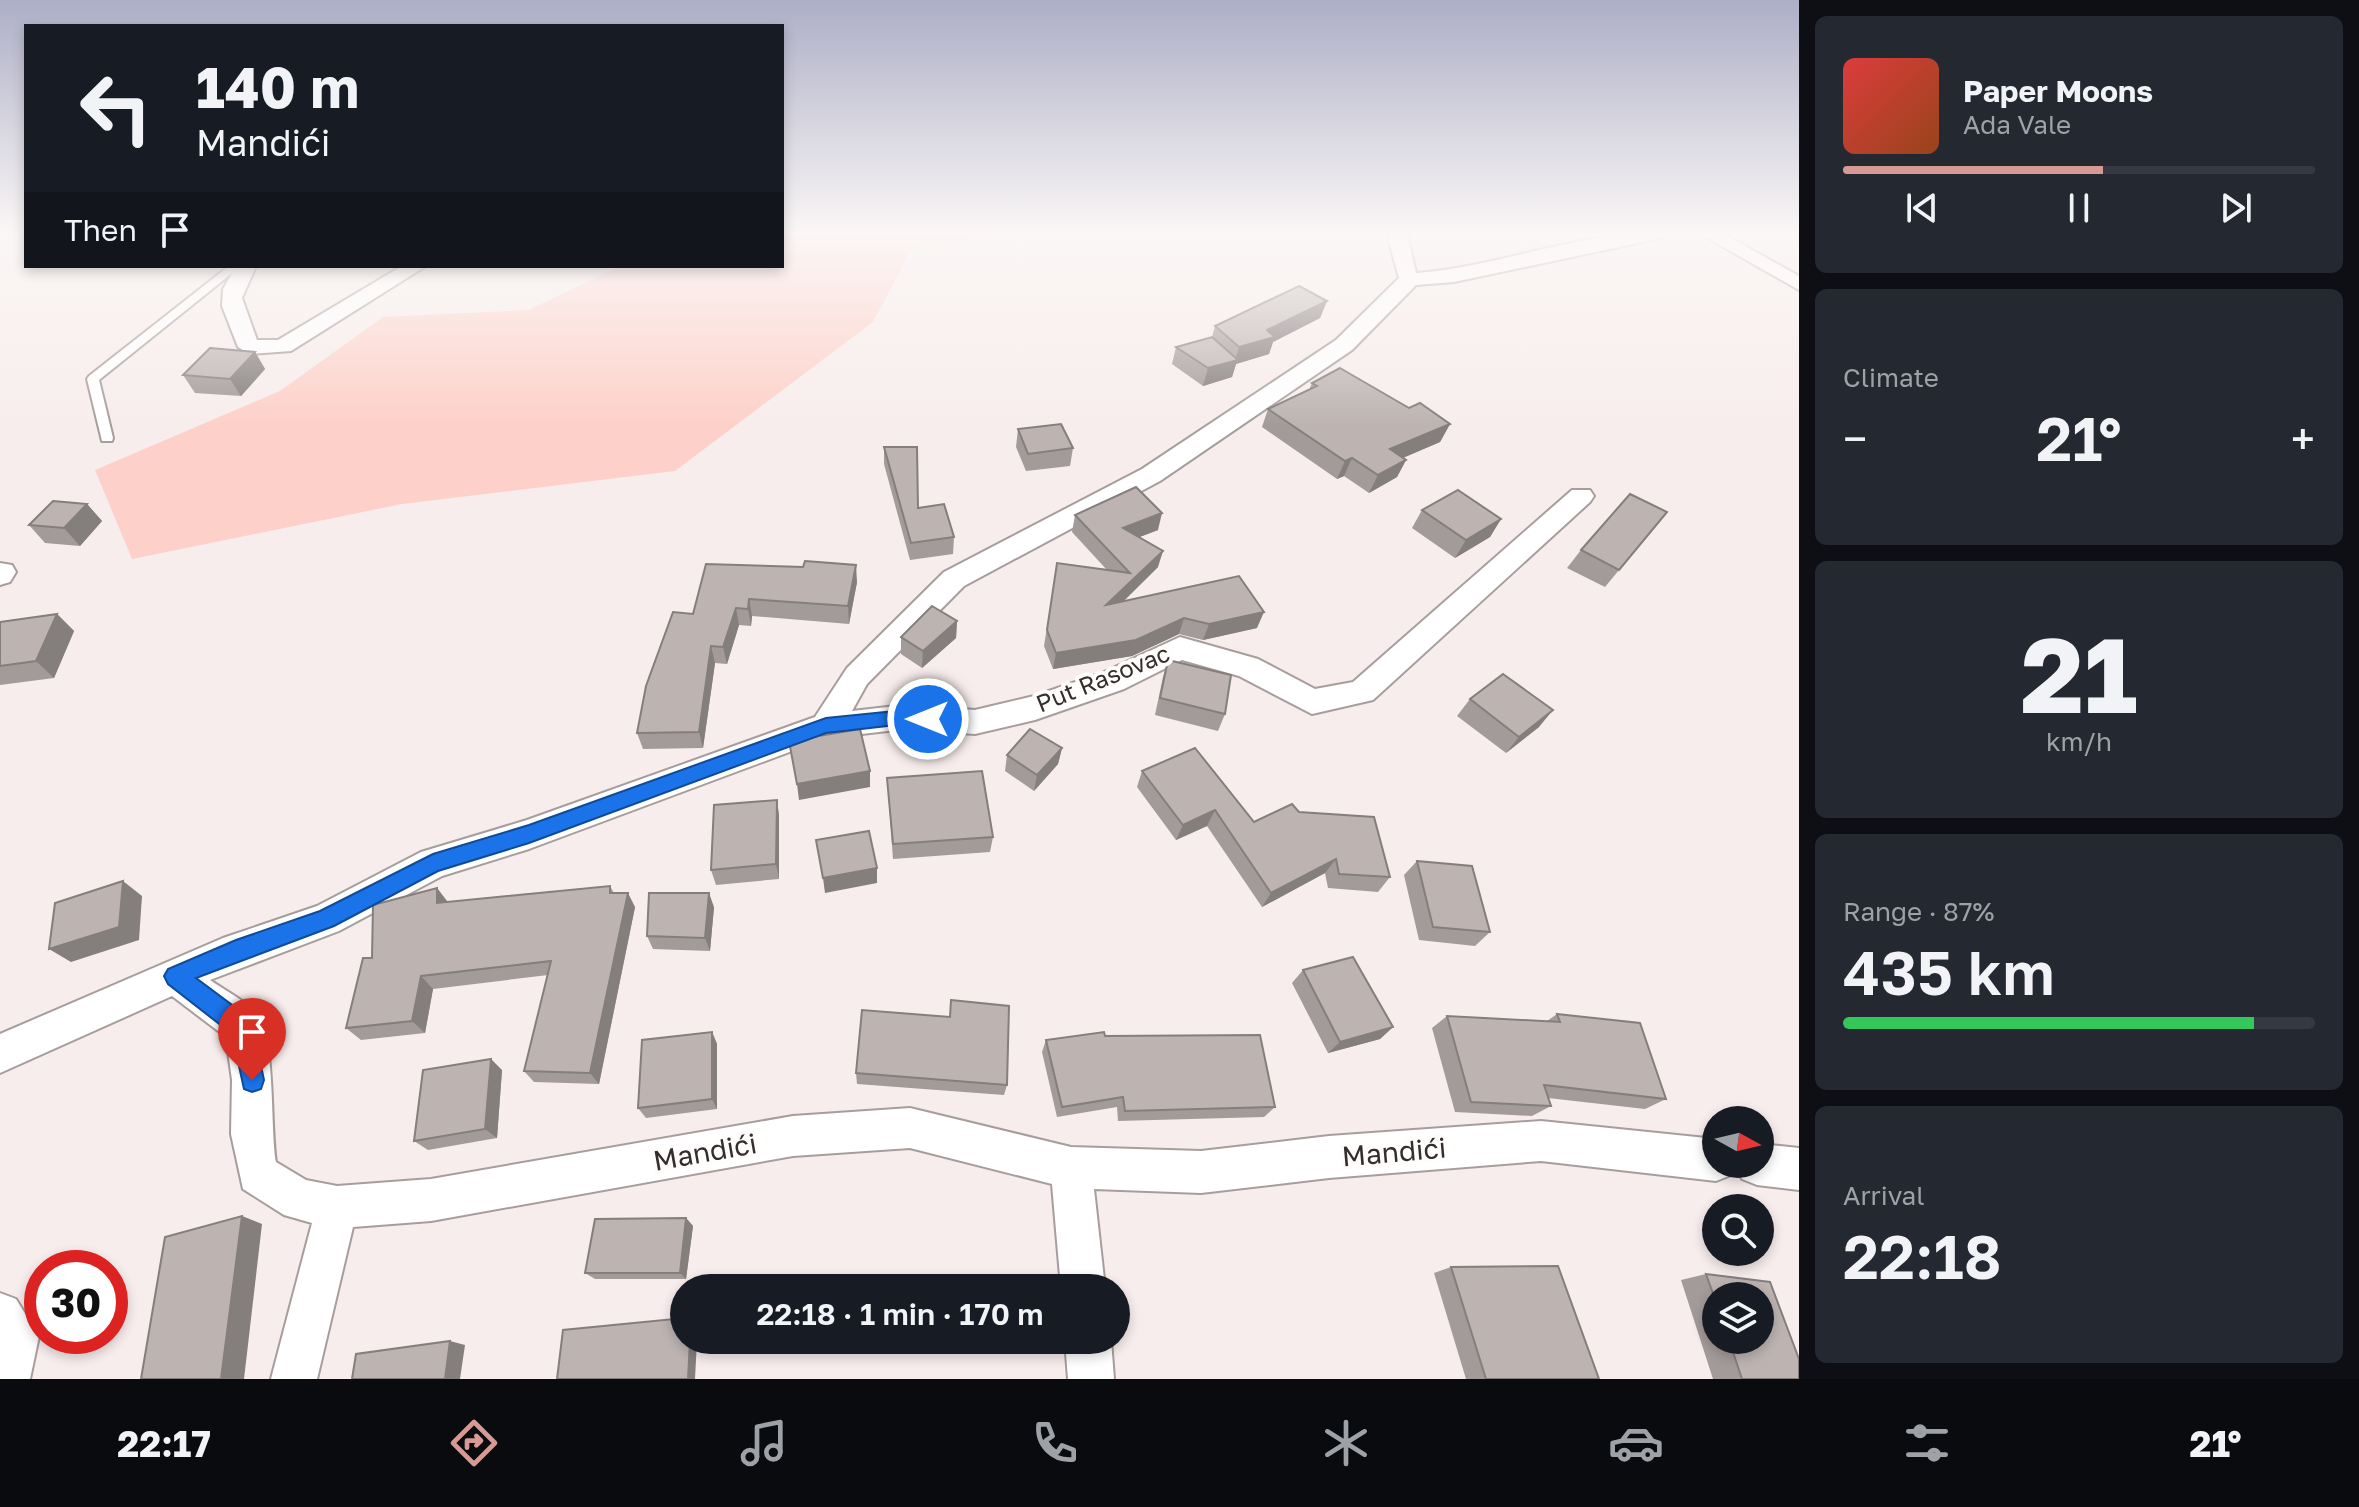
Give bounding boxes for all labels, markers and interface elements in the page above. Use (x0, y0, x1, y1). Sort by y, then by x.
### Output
text: 140 m (196, 53, 359, 120)
icon: left (64, 56, 168, 160)
text: Paper Moons (1963, 73, 2153, 109)
text: Ada Vale (1963, 109, 2071, 140)
text: Mandići (196, 121, 331, 164)
icon: previous (1900, 186, 1944, 230)
icon: pause (2057, 186, 2101, 230)
icon: next (2214, 186, 2258, 230)
icon: arrive (153, 208, 197, 252)
text: Then (64, 212, 137, 248)
text: Climate (1843, 362, 1939, 393)
text: 21° (2036, 402, 2122, 474)
text: − (1843, 412, 1867, 465)
text: + (2291, 412, 2315, 465)
text: 21 (2020, 611, 2138, 736)
street label: Put Rasovac (1031, 638, 1173, 718)
position arrow (886, 677, 970, 761)
text: km/h (2046, 726, 2112, 757)
text: Range · 87% (1843, 896, 1994, 927)
text: 435 km (1843, 936, 2055, 1008)
pin (218, 998, 286, 1080)
icon: arrive (230, 1010, 274, 1054)
north arrow (1702, 1106, 1774, 1178)
map controls (1702, 1106, 1774, 1354)
street label: Mandići (651, 1126, 759, 1177)
street label: Mandići (1340, 1131, 1448, 1172)
text: Arrival (1843, 1180, 1924, 1211)
button: search (1702, 1194, 1774, 1266)
text: 22:18 (1843, 1220, 2001, 1292)
speed limit sign: 30 (24, 1250, 128, 1354)
button: layers (1702, 1282, 1774, 1354)
text: 22:18 · 1 min · 170 m (756, 1296, 1044, 1332)
icon: directions (446, 1415, 502, 1471)
icon: music (736, 1415, 792, 1471)
icon: phone (1027, 1415, 1083, 1471)
icon: climate (1318, 1415, 1374, 1471)
icon: car (1608, 1415, 1664, 1471)
icon: filters (1899, 1415, 1955, 1471)
text: 22:17 (117, 1422, 211, 1465)
text: 21° (2190, 1422, 2242, 1465)

